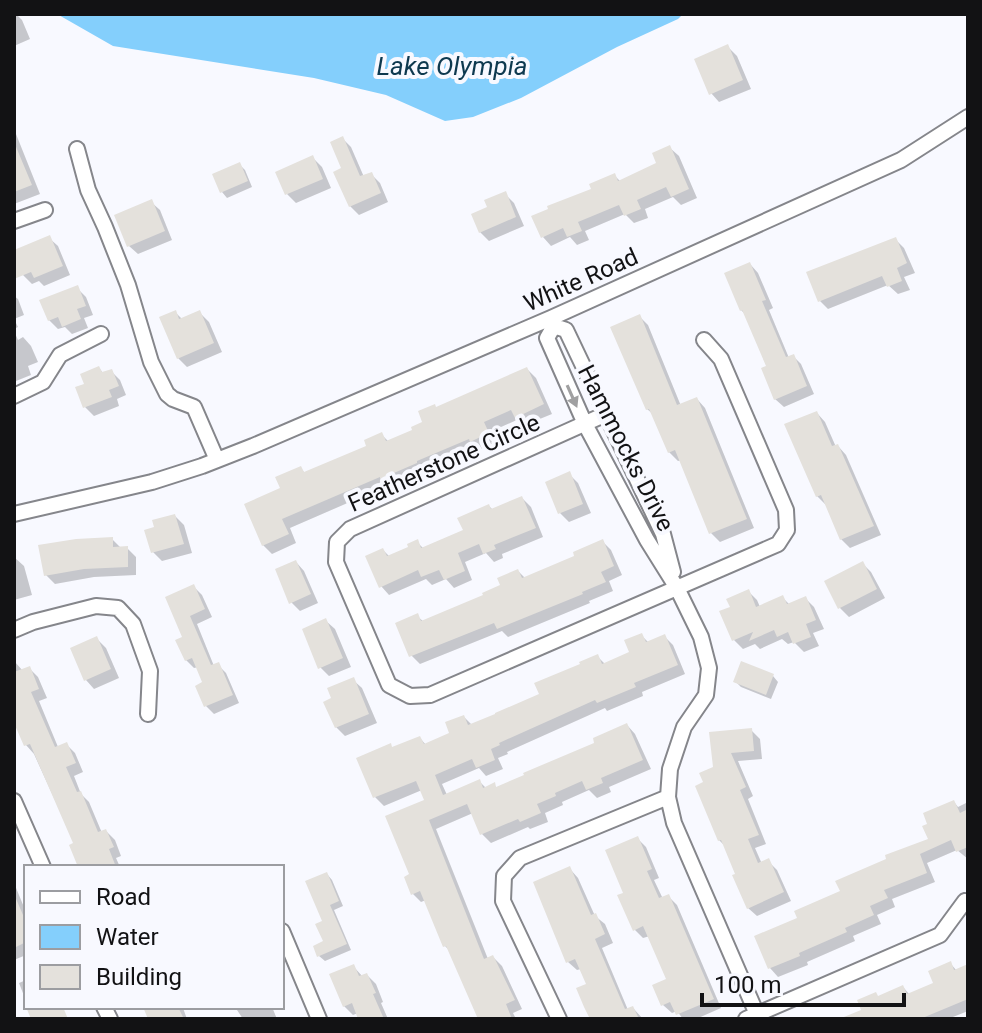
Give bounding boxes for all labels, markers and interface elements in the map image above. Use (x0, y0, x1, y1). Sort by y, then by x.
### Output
water label: Lake Olympia (376, 51, 528, 81)
street label: White Road (520, 242, 642, 318)
street label: Hammocks Drive (572, 360, 680, 536)
one-way arrow (566, 384, 579, 408)
street label: Featherstone Circle (344, 408, 544, 518)
legend (24, 865, 284, 1009)
text: Road (96, 883, 151, 911)
text: Water (96, 923, 159, 951)
scale bar (702, 957, 904, 1007)
text: Building (96, 963, 182, 991)
text: 100 m (714, 971, 781, 999)

